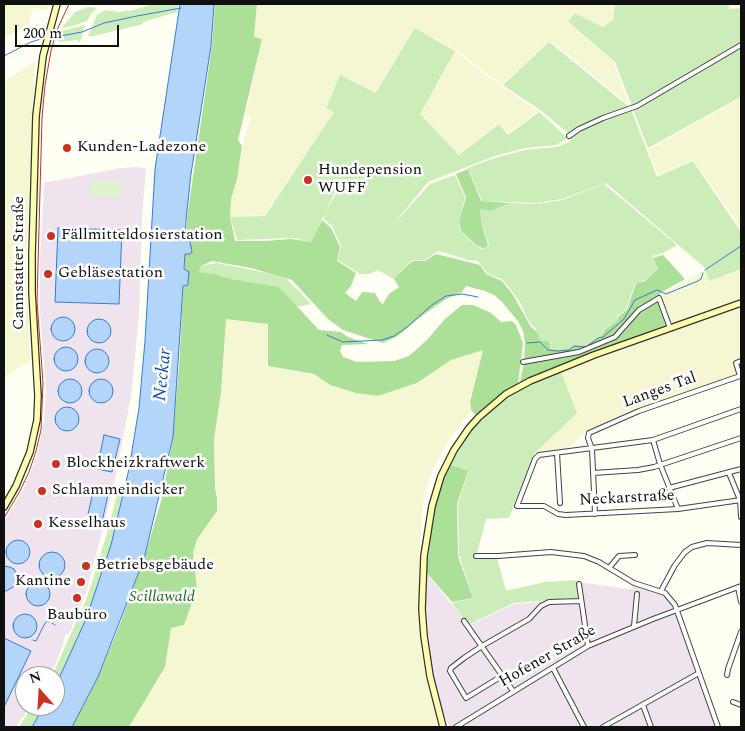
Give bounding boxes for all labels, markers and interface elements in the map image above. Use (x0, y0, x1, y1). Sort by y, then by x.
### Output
scale bar (18, 15, 121, 47)
text: 200 m (23, 22, 62, 45)
place label: Kunden-Ladezone (77, 138, 206, 158)
marker: Kunden-Ladezone (61, 142, 73, 154)
place label: Hundepension WUFF (318, 161, 422, 199)
marker: Hundepension WUFF (302, 174, 314, 186)
street label: Cannstatter Straße (10, 196, 30, 330)
place label: Fällmitteldosierstation (61, 226, 223, 246)
marker: Fällmitteldosierstation (45, 230, 57, 242)
place label: Gebläsestation (58, 264, 163, 284)
marker: Gebläsestation (42, 268, 54, 280)
water label: Neckar (151, 348, 177, 402)
street label: Langes Tal (621, 369, 699, 413)
place label: Blockheizkraftwerk (66, 454, 205, 474)
marker: Blockheizkraftwerk (50, 458, 62, 470)
place label: Schlammeindicker (52, 481, 184, 501)
marker: Schlammeindicker (36, 485, 48, 497)
street label: Neckarstraße (579, 487, 675, 511)
place label: Kesselhaus (48, 514, 126, 534)
marker: Kesselhaus (32, 518, 44, 530)
place label: Betriebsgebäude (96, 556, 214, 576)
marker: Betriebsgebäude (80, 560, 92, 572)
place label: Kantine (15, 572, 71, 592)
marker: Kantine (75, 576, 87, 588)
park label: Scillawald (129, 588, 195, 608)
marker: Baubüro (71, 592, 83, 604)
place label: Baubüro (47, 606, 107, 626)
street label: Hofener Straße (496, 622, 600, 692)
north arrow (15, 666, 65, 716)
text: N (26, 666, 44, 689)

